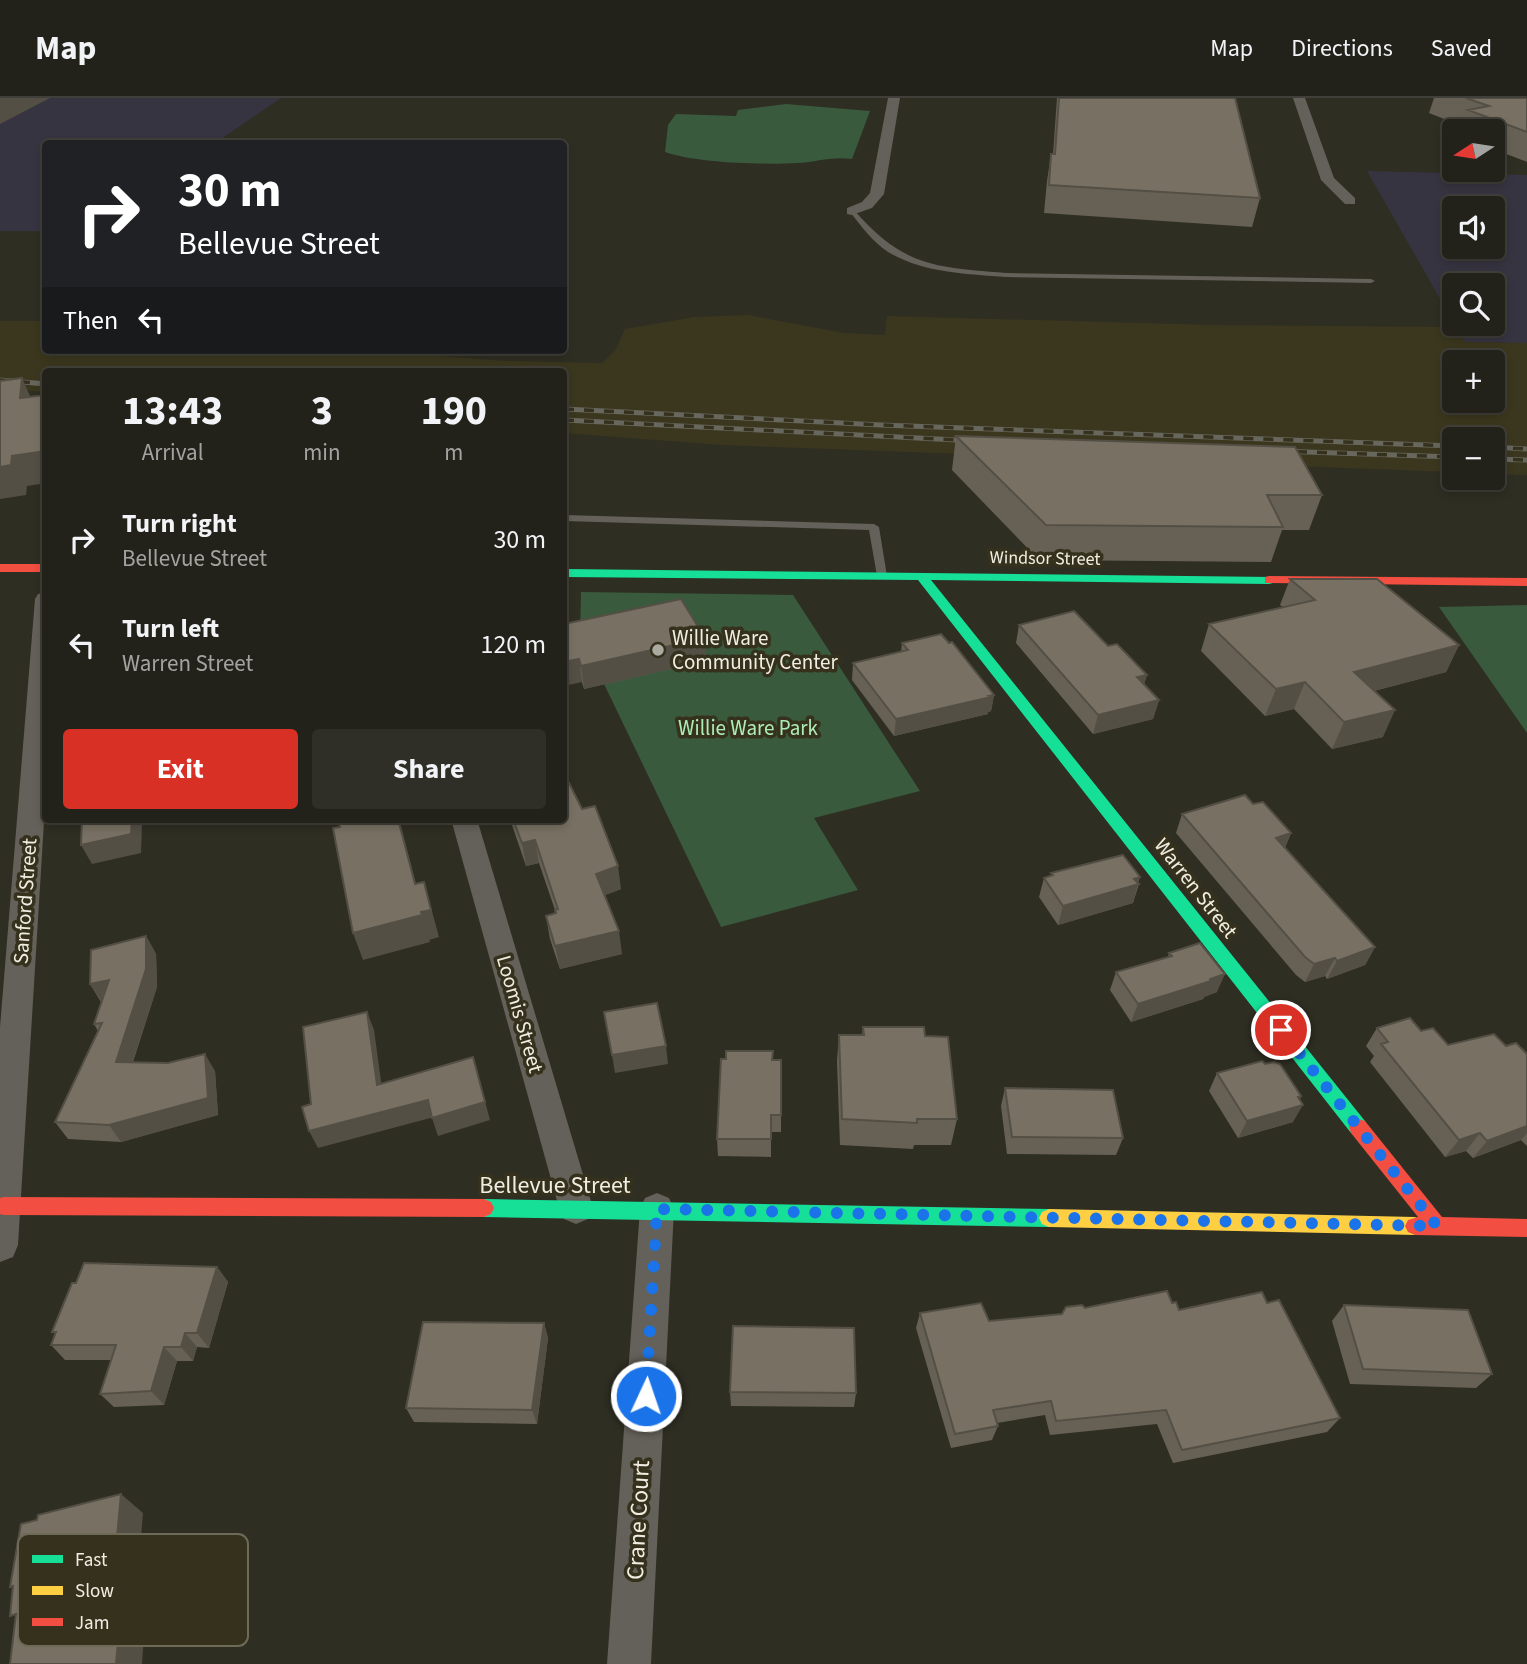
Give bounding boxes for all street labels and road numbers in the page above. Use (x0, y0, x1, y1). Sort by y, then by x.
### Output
street label: Windsor Street (989, 545, 1101, 572)
street label: Warren Street (1147, 832, 1245, 944)
street label: Sanford Street (6, 837, 44, 965)
street label: Loomis Street (489, 952, 551, 1076)
street label: Bellevue Street (479, 1168, 631, 1203)
street label: Crane Court (618, 1459, 659, 1581)

